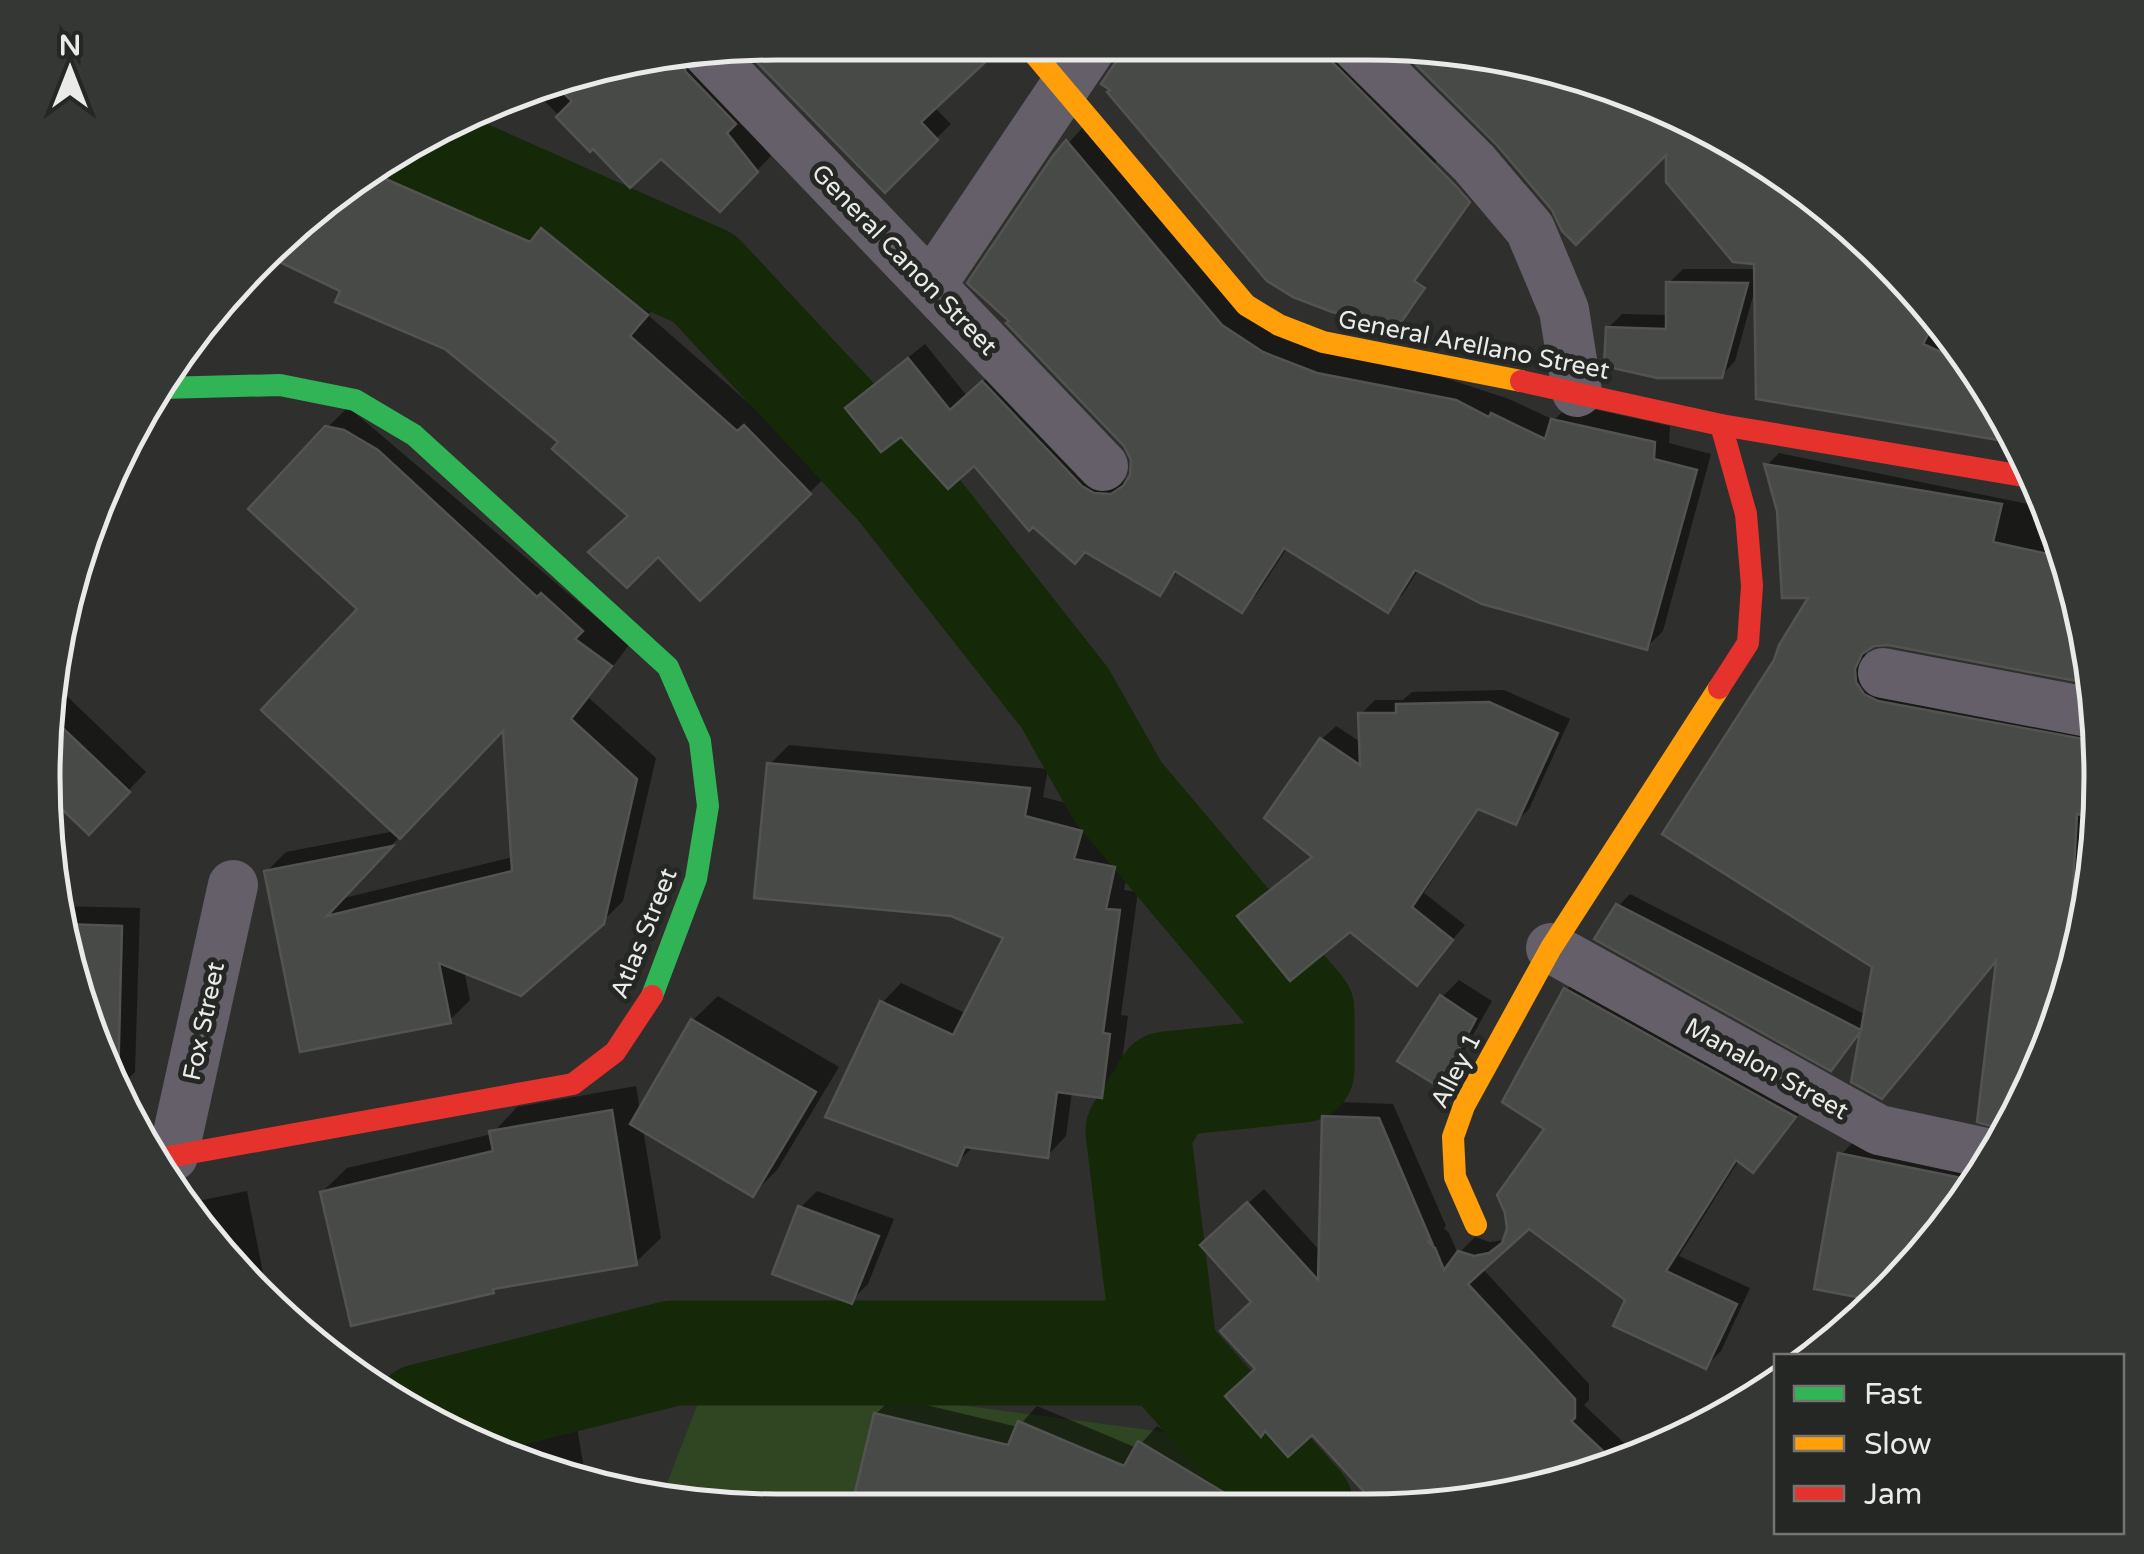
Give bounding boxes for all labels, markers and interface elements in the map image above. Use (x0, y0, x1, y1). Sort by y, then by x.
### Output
north arrow (20, 20, 120, 120)
text: N (59, 29, 81, 63)
street label: General Canon Street (805, 158, 1004, 362)
street label: General Arellano Street (1336, 304, 1612, 386)
street label: Atlas Street (604, 863, 684, 1003)
street label: Fox Street (177, 959, 231, 1083)
street label: Manalon Street (1680, 1012, 1854, 1126)
street label: Alley 1 (1424, 1028, 1488, 1113)
legend (1774, 1354, 2124, 1534)
text: Fast (1864, 1376, 1923, 1413)
text: Slow (1864, 1426, 1932, 1463)
text: Jam (1864, 1476, 1922, 1513)

